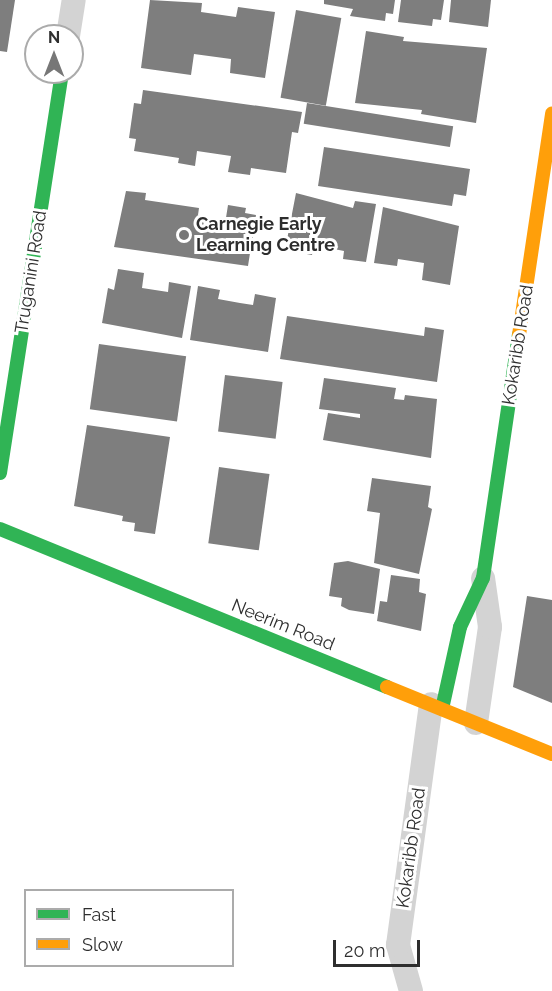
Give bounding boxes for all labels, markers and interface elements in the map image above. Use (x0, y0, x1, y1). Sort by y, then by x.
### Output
north arrow (24, 24, 84, 84)
text: N (48, 28, 60, 47)
street label: Truganini Road (11, 209, 51, 335)
place label: Carnegie Early Learning Centre (196, 214, 335, 256)
marker: Carnegie Early Learning Centre (177, 228, 191, 242)
street label: Kokaribb Road (498, 283, 538, 407)
street label: Neerim Road (228, 594, 338, 656)
street label: Kokaribb Road (392, 786, 430, 910)
legend (24, 889, 234, 967)
text: Fast (82, 904, 116, 925)
scale bar (336, 928, 423, 966)
text: Slow (82, 934, 123, 955)
text: 20 m (344, 940, 386, 961)

